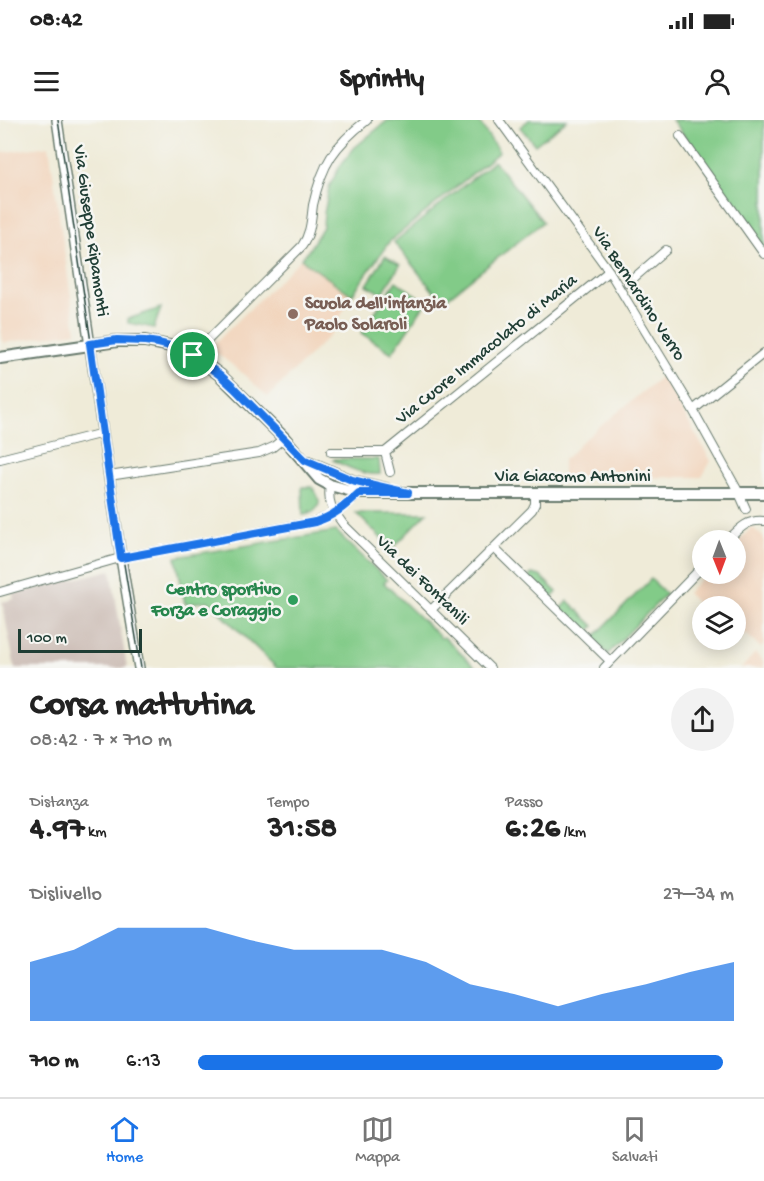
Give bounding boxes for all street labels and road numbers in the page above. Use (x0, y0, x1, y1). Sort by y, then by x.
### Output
street label: Via Giuseppe Ripamonti (67, 143, 112, 318)
street label: Via Bernardino Verro (586, 222, 689, 365)
street label: Via Cuore Immacolato di Maria (391, 270, 583, 430)
street label: Via Giacomo Antonini (494, 467, 651, 488)
street label: Via dei Fontanili (370, 531, 473, 631)

